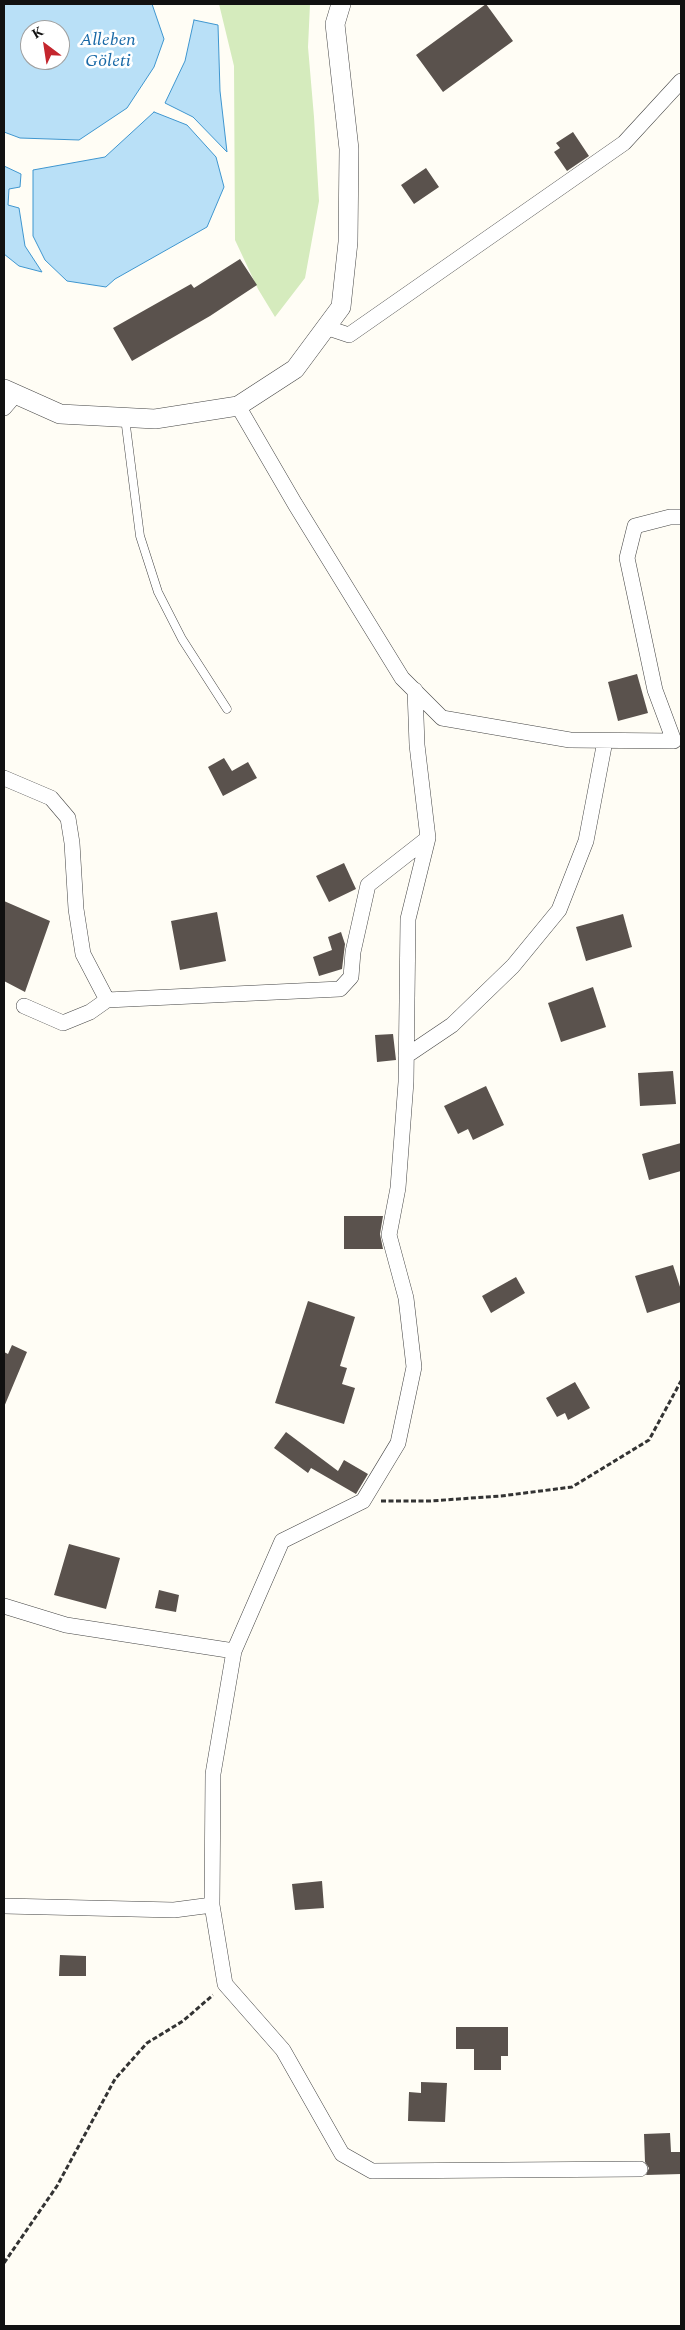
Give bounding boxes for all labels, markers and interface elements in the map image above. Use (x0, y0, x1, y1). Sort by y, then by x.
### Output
north arrow (20, 20, 70, 70)
text: K (27, 21, 48, 44)
water label: Alleben Göleti (80, 30, 136, 72)

